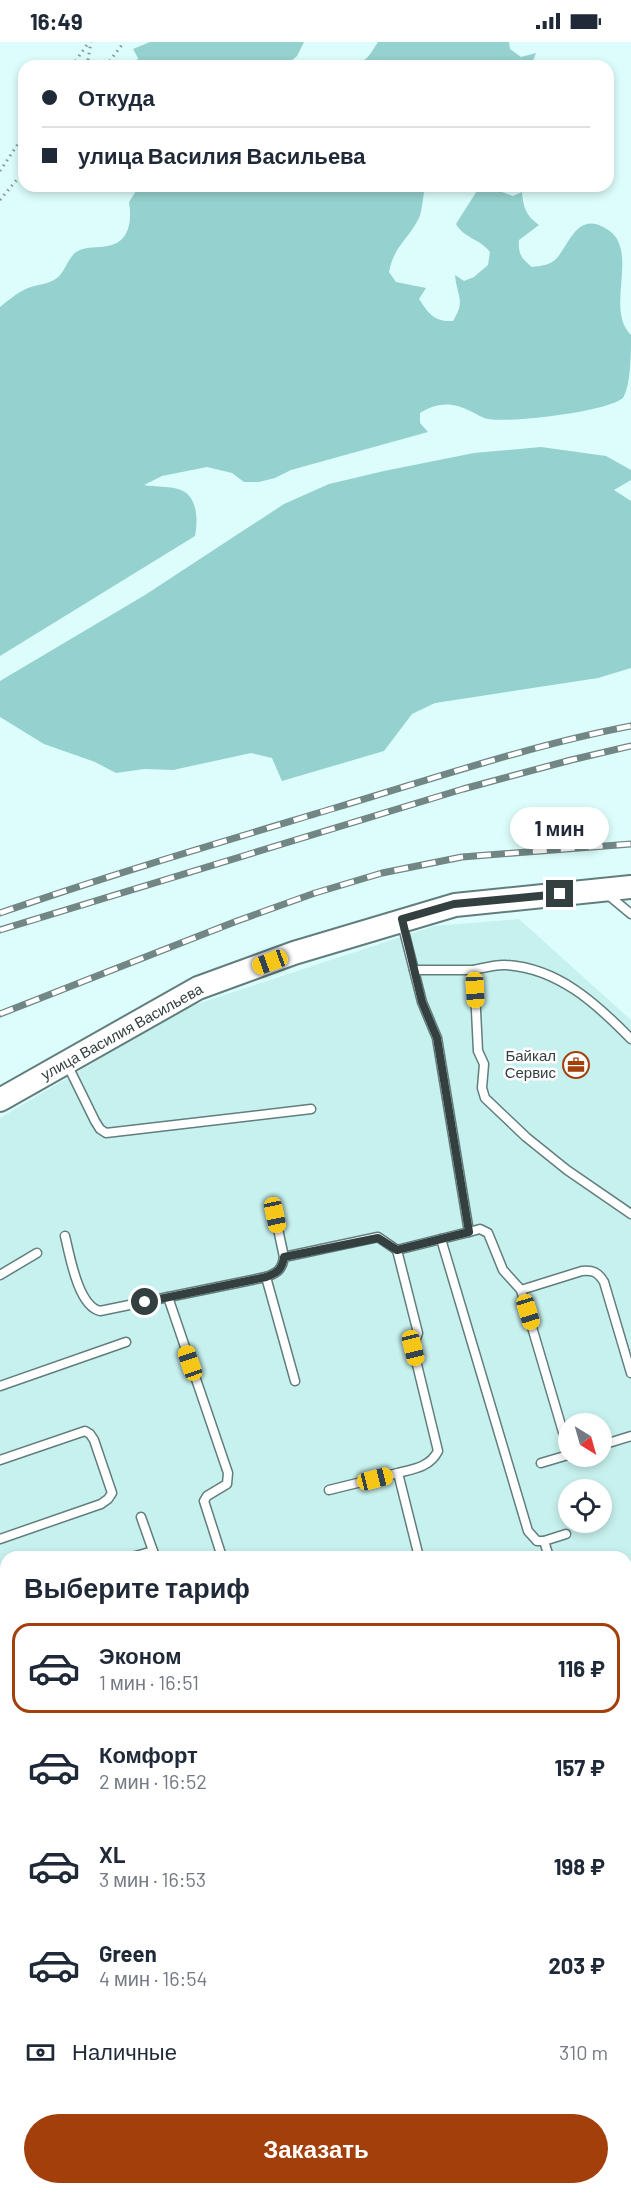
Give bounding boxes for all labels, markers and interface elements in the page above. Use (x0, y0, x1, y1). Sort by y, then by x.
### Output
text: 16:49 (30, 8, 83, 34)
text: Откуда (78, 84, 155, 110)
text: улица Василия Васильева (78, 142, 366, 168)
callout: 1 мин (510, 807, 610, 849)
text: 1 мин (534, 816, 585, 840)
route end (546, 880, 573, 907)
car (250, 947, 290, 977)
car (465, 972, 485, 1008)
street label: улица Василия Васильева (38, 979, 206, 1083)
place label: Байкал Сервис (505, 1046, 556, 1081)
office icon: Байкал Сервис (561, 1050, 591, 1080)
car (262, 1196, 288, 1234)
route start (131, 1288, 158, 1315)
car (514, 1292, 542, 1332)
car (400, 1328, 426, 1368)
car (176, 1343, 204, 1383)
north arrow (558, 1413, 612, 1467)
map controls (558, 1413, 612, 1533)
car (355, 1466, 395, 1492)
button: locate (558, 1479, 612, 1533)
text: Выберите тариф (24, 1571, 250, 1603)
icon: car (27, 1641, 81, 1695)
text: Эконом (99, 1642, 182, 1668)
text: 116 ₽ (558, 1655, 605, 1681)
text: 1 мин · 16:51 (99, 1670, 199, 1694)
icon: car (27, 1740, 81, 1794)
text: Комфорт (99, 1741, 198, 1767)
text: 157 ₽ (555, 1754, 605, 1780)
text: 2 мин · 16:52 (99, 1769, 207, 1793)
icon: car (27, 1839, 81, 1893)
text: XL (99, 1841, 125, 1867)
text: 198 ₽ (554, 1853, 605, 1879)
text: 3 мин · 16:53 (99, 1867, 206, 1891)
icon: car (27, 1938, 81, 1992)
text: Green (99, 1940, 157, 1966)
text: 203 ₽ (548, 1952, 605, 1978)
text: 4 мин · 16:54 (99, 1966, 208, 1990)
icon: cash (24, 2036, 57, 2069)
text: Наличные (72, 2038, 177, 2064)
text: 310 m (559, 2040, 608, 2064)
button: Заказать (24, 2114, 608, 2183)

